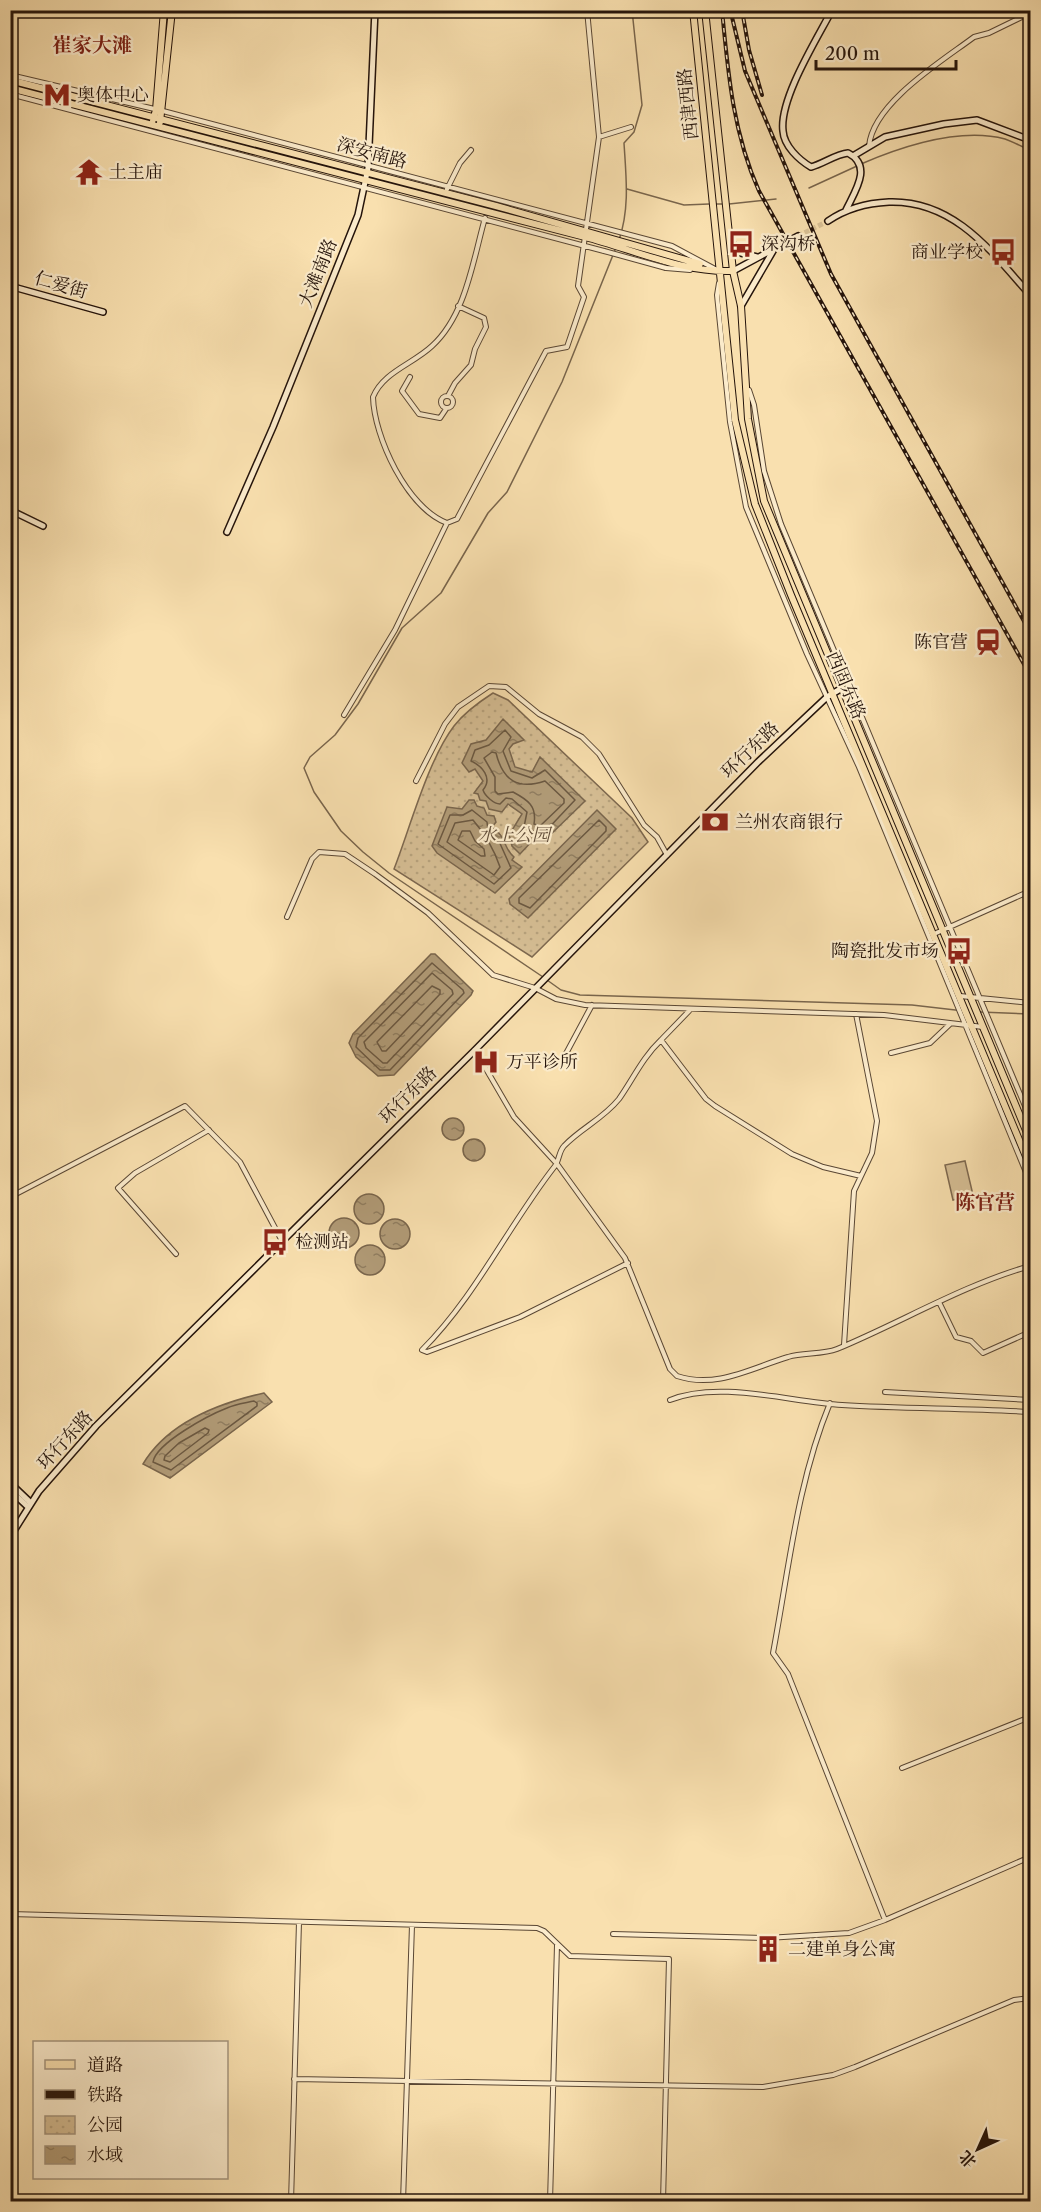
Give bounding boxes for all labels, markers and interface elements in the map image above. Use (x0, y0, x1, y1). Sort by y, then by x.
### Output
district label: 崔家大滩 (52, 33, 132, 57)
scale bar (816, 33, 956, 71)
text: 200 m (825, 43, 880, 65)
street label: 西津西路 (673, 67, 703, 141)
metro station icon: 奥体中心 (42, 80, 72, 110)
place label: 奥体中心 (77, 84, 149, 106)
street label: 深安南路 (334, 133, 410, 173)
temple icon: 土主庙 (74, 157, 104, 187)
place label: 土主庙 (109, 161, 163, 183)
bus stop icon: 深沟桥 (726, 229, 756, 259)
place label: 深沟桥 (761, 233, 815, 255)
street label: 大滩南路 (294, 236, 342, 310)
bus stop icon: 商业学校 (988, 237, 1018, 267)
place label: 商业学校 (911, 241, 983, 263)
street label: 仁爱街 (32, 267, 90, 303)
station icon: 陈官营 (973, 627, 1003, 657)
place label: 陈官营 (914, 631, 968, 653)
street label: 西固东路 (822, 648, 870, 722)
street label: 环行东路 (716, 717, 784, 783)
bank icon: 兰州农商银行 (700, 807, 730, 837)
place label: 兰州农商银行 (735, 811, 843, 833)
park label: 水上公园 (478, 824, 553, 846)
bus stop icon: 陶瓷批发市场 (944, 936, 974, 966)
place label: 陶瓷批发市场 (831, 940, 939, 962)
hospital icon: 万平诊所 (471, 1047, 501, 1077)
place label: 万平诊所 (506, 1051, 578, 1073)
street label: 环行东路 (375, 1062, 441, 1128)
district label: 陈官营 (955, 1190, 1015, 1214)
bus stop icon: 检测站 (260, 1227, 290, 1257)
place label: 检测站 (295, 1231, 349, 1253)
street label: 环行东路 (33, 1406, 97, 1474)
building icon: 二建单身公寓 (753, 1934, 783, 1964)
place label: 二建单身公寓 (788, 1938, 896, 1960)
legend (33, 2041, 228, 2179)
text: 道路 (87, 2054, 123, 2076)
text: 铁路 (87, 2084, 123, 2106)
text: 公园 (87, 2114, 123, 2136)
north arrow (948, 2119, 1008, 2179)
text: 水域 (87, 2144, 123, 2166)
text: 北 (955, 2147, 980, 2172)

